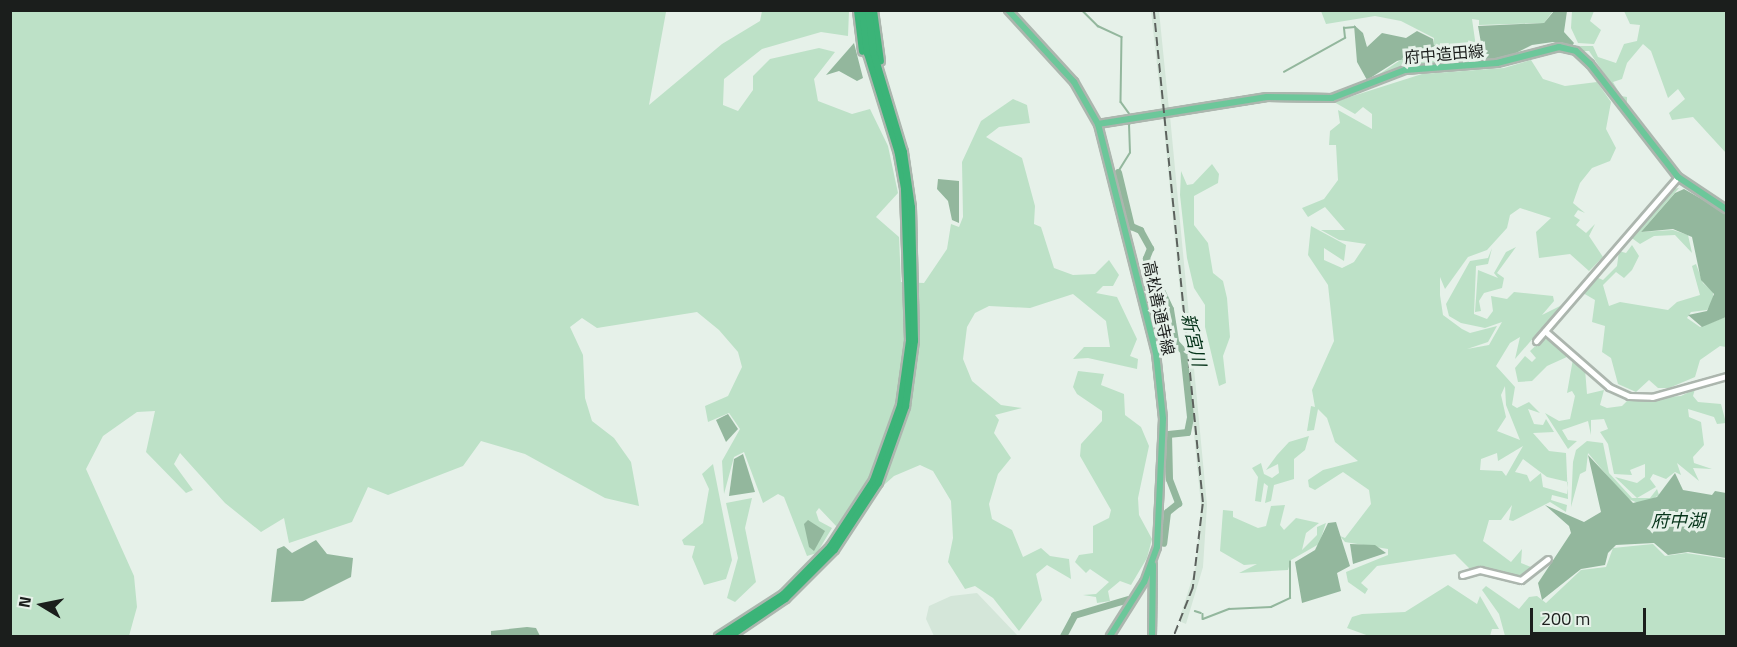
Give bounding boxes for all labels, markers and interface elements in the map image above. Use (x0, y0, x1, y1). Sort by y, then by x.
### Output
street label: 府中造田線 (1403, 41, 1485, 67)
street label: 高松善通寺線 (1140, 259, 1178, 357)
water label: 新宮川 (1176, 311, 1210, 369)
water label: 府中湖 (1651, 510, 1705, 532)
north arrow (12, 575, 72, 635)
text: N (11, 594, 37, 609)
scale bar (1533, 596, 1648, 634)
text: 200 m (1541, 605, 1590, 632)

